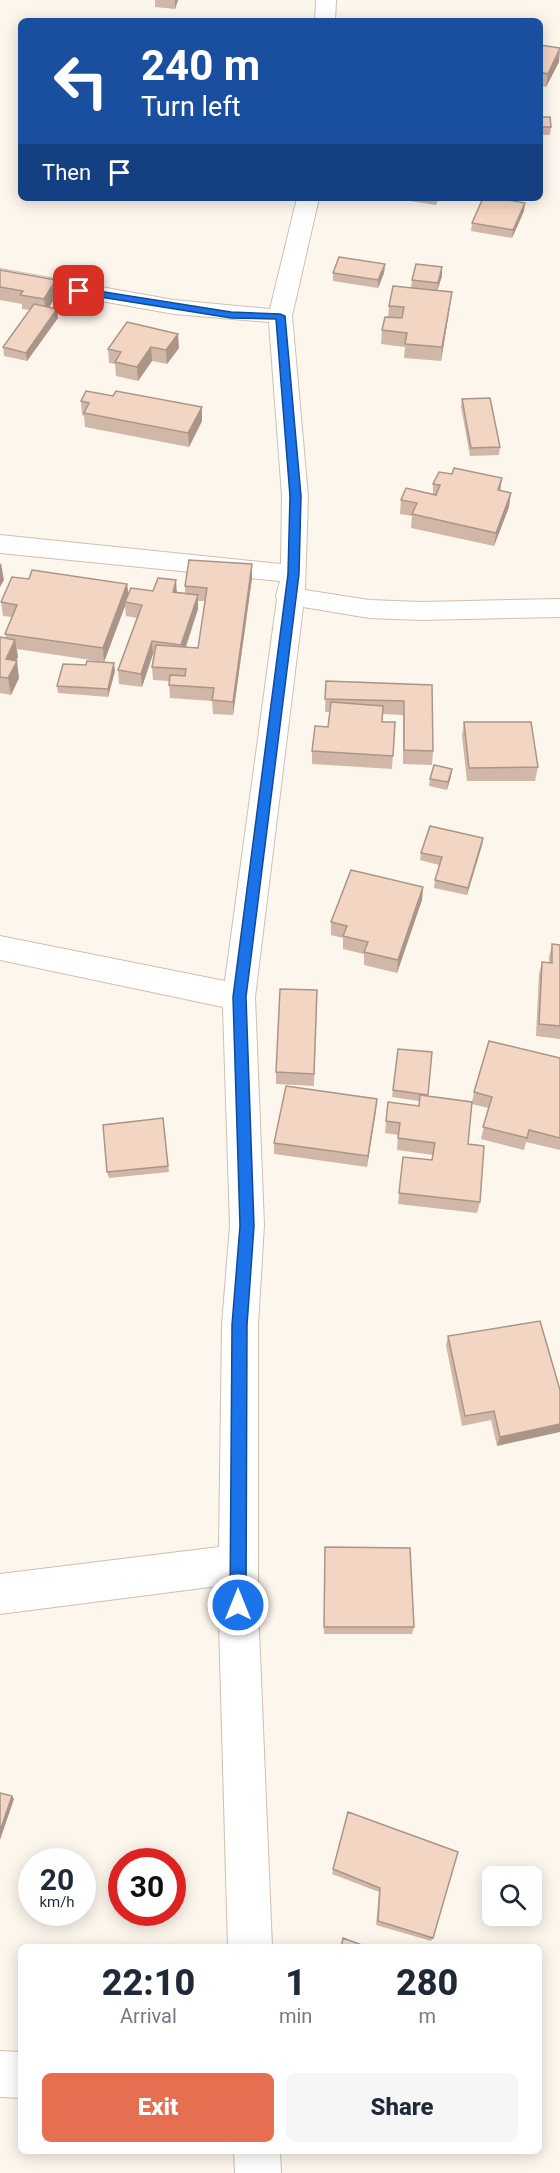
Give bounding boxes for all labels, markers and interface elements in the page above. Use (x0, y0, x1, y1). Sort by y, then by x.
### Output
text: 240 m (141, 41, 260, 90)
icon: left (42, 42, 120, 120)
text: Turn left (141, 91, 241, 123)
icon: arrive (103, 156, 136, 189)
text: Then (42, 160, 91, 185)
pin (53, 265, 104, 316)
icon: arrive (62, 274, 95, 307)
position arrow (206, 1573, 270, 1637)
speed limit sign: 30 (108, 1848, 186, 1926)
text: 20 (40, 1862, 74, 1897)
map controls (482, 1866, 542, 1926)
button: search (482, 1866, 542, 1926)
text: km/h (39, 1893, 75, 1911)
text: 22:10 (102, 1962, 195, 2004)
text: 1 (285, 1962, 306, 2004)
text: 280 (396, 1962, 458, 2004)
text: Arrival (120, 2004, 177, 2028)
text: min (279, 2004, 312, 2028)
text: m (418, 2004, 436, 2028)
button: Exit (42, 2073, 274, 2142)
button: Share (286, 2073, 518, 2142)

